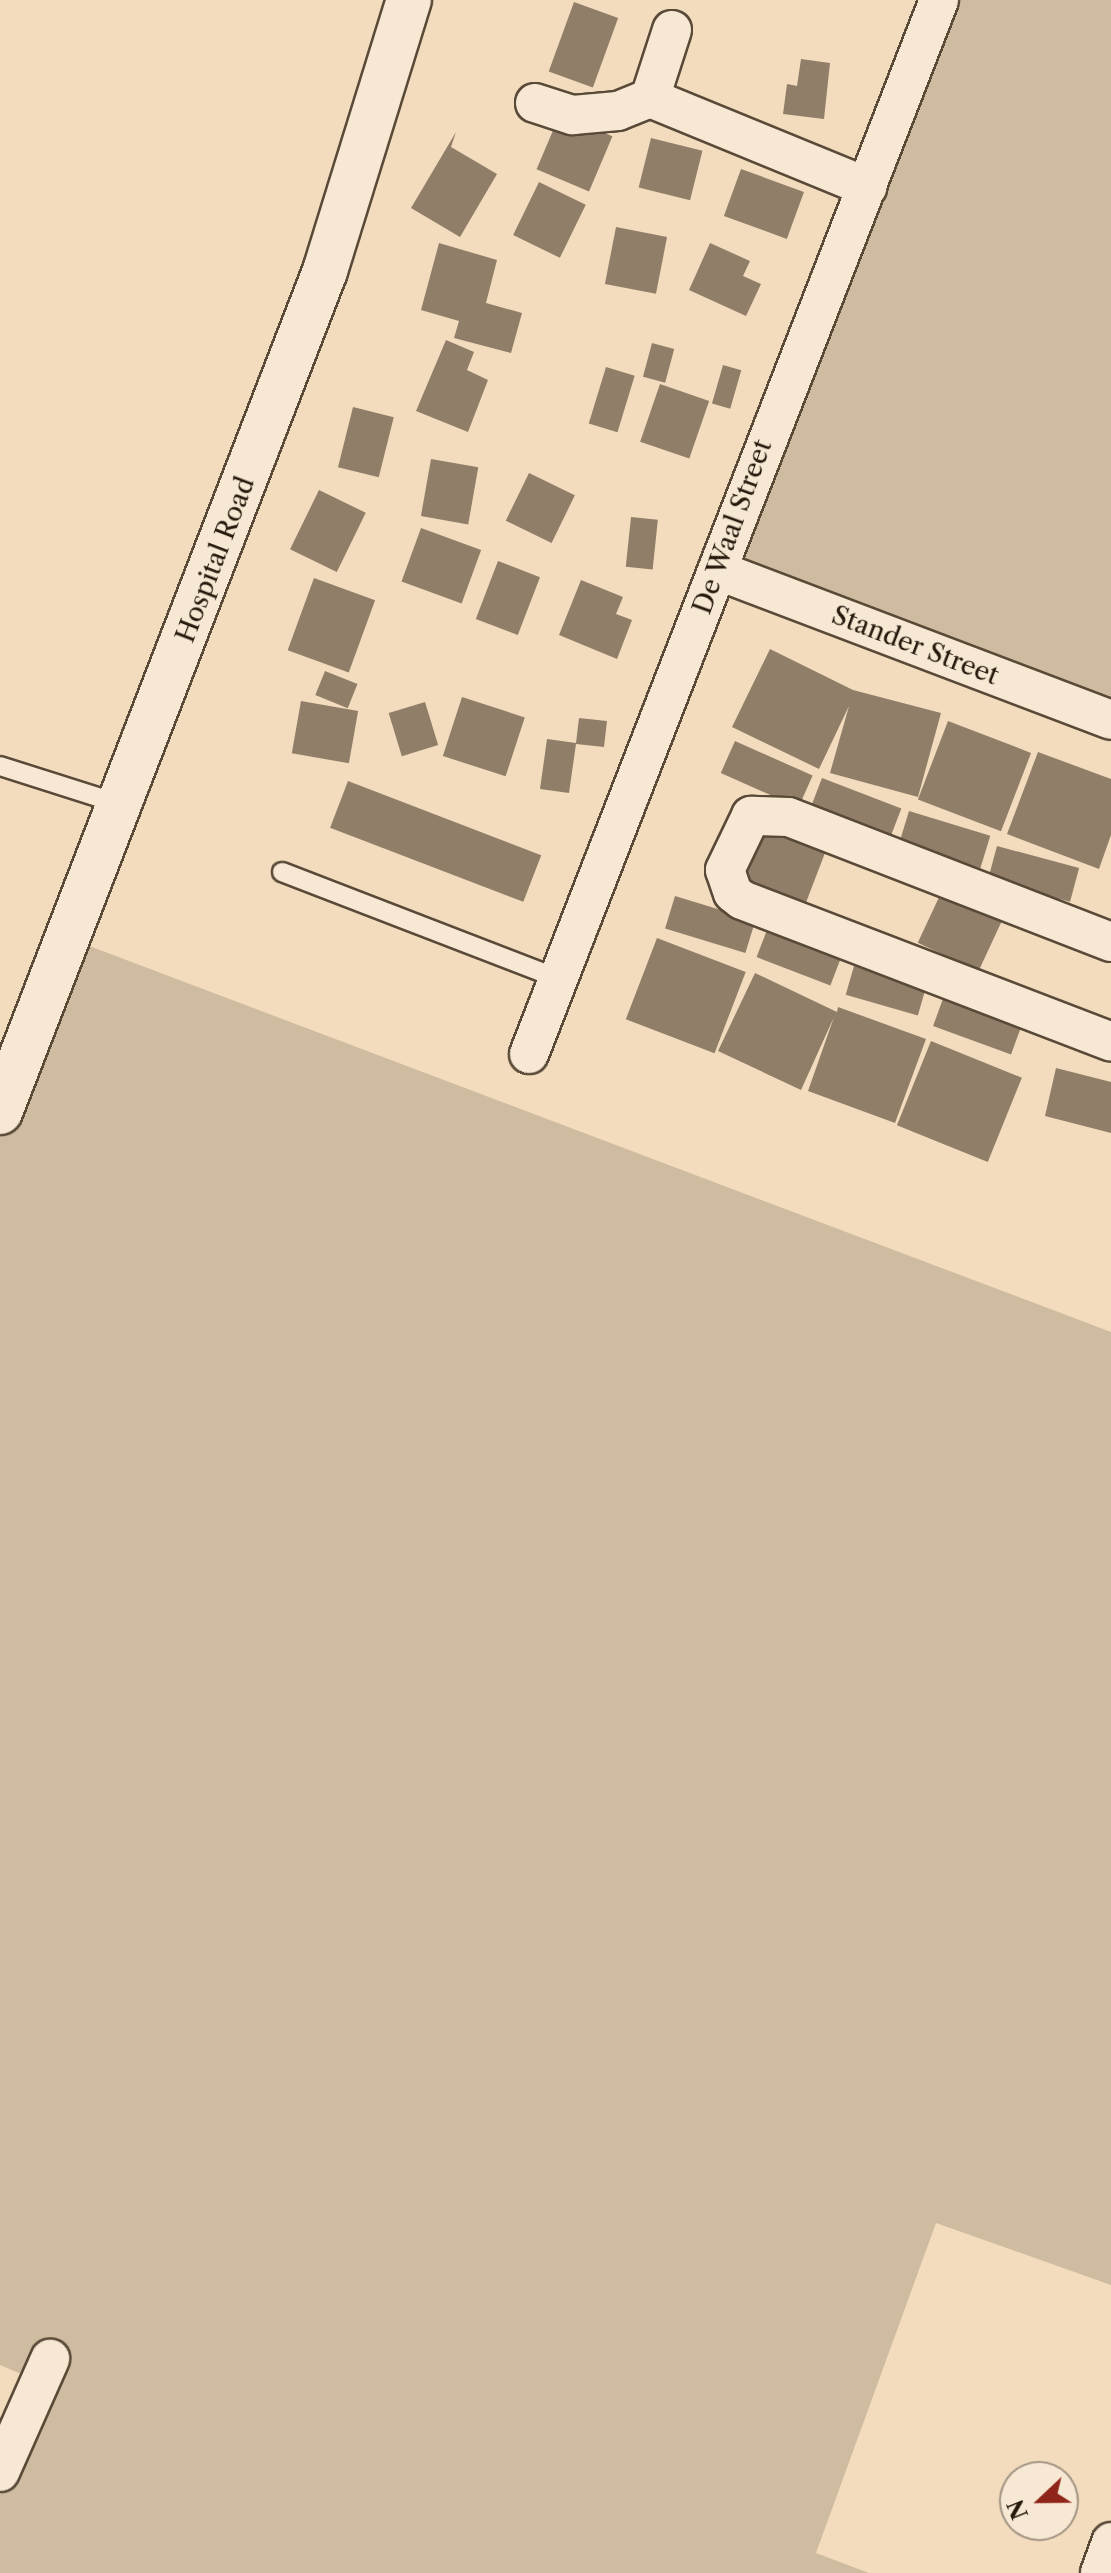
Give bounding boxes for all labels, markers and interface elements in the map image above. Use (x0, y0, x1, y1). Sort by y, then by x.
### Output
street label: De Waal Street (687, 435, 779, 619)
street label: Hospital Road (170, 473, 262, 647)
street label: Stander Street (827, 600, 1003, 692)
north arrow (999, 2461, 1079, 2541)
text: N (1002, 2496, 1034, 2523)

